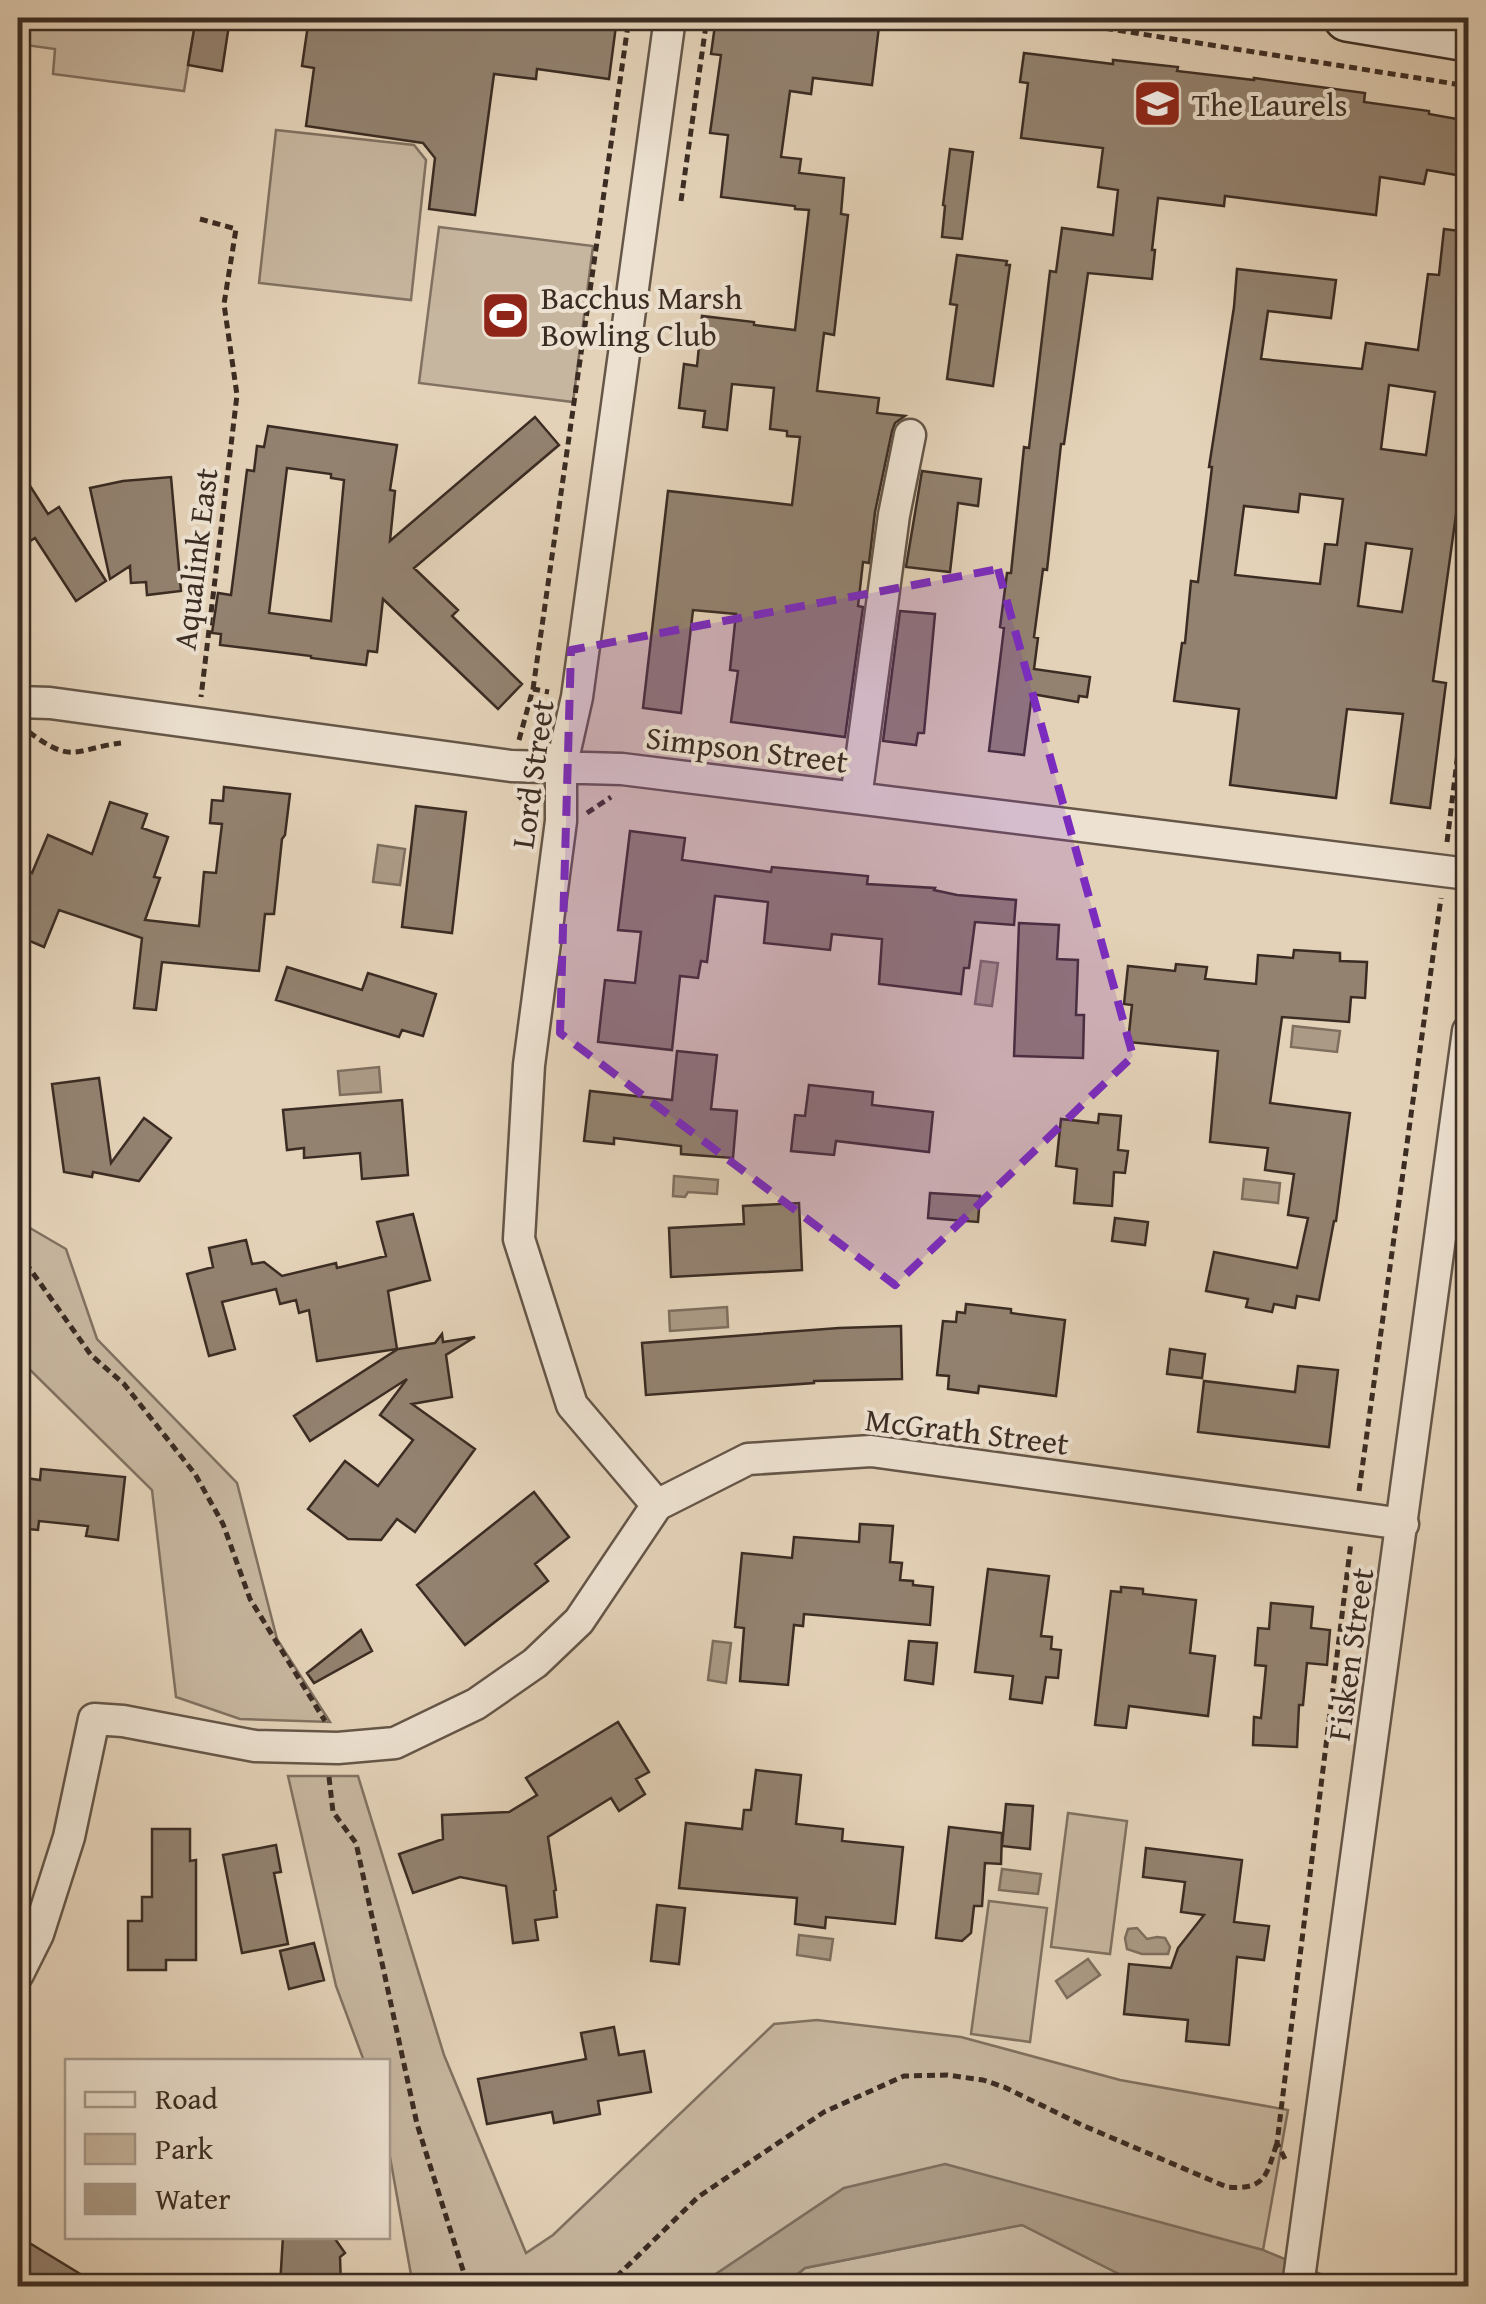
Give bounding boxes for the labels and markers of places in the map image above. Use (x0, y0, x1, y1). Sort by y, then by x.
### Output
school or university icon: The Laurels (1131, 78, 1183, 130)
place label: The Laurels (1192, 81, 1347, 128)
place label: Bacchus Marsh Bowling Club (541, 274, 742, 358)
sports icon: Bacchus Marsh Bowling Club (480, 289, 532, 341)

